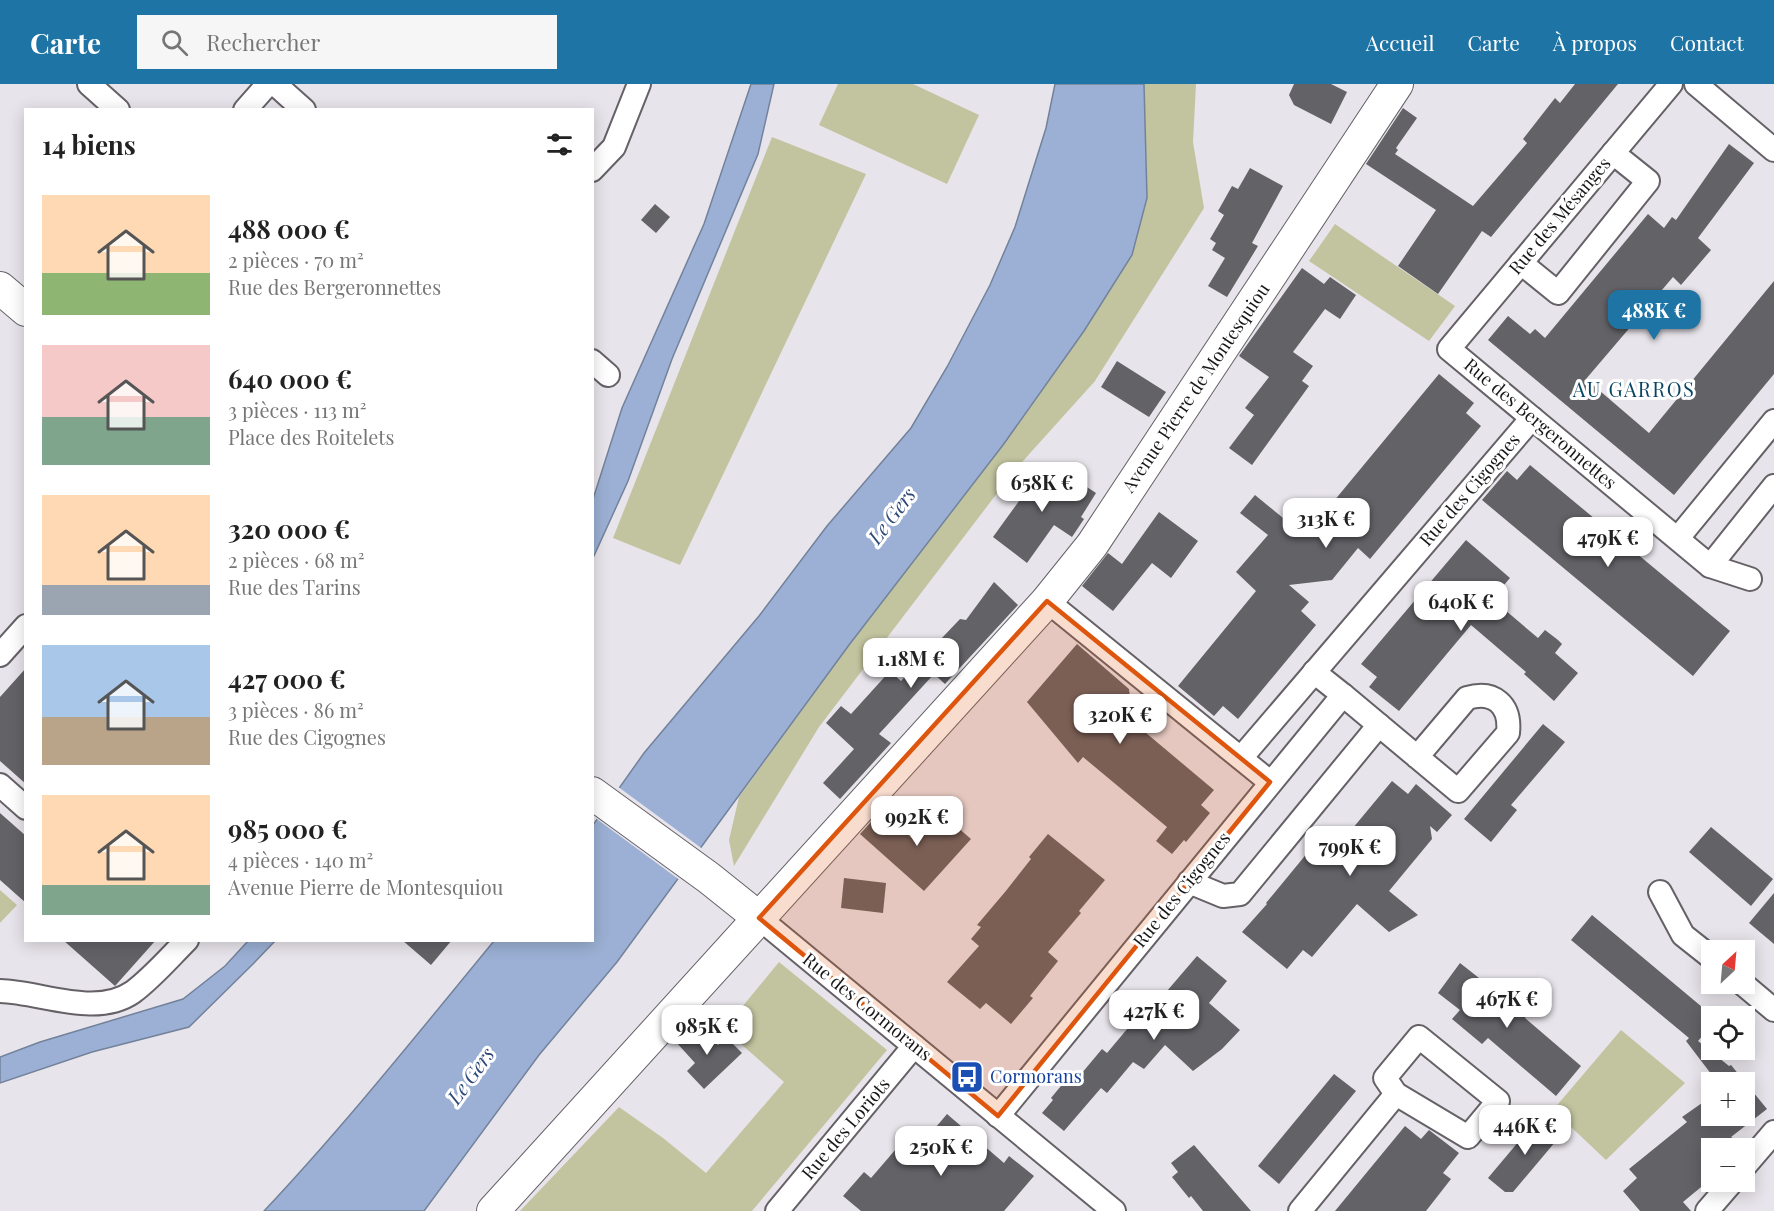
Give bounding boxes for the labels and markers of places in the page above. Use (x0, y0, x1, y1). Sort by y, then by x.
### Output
pin: 488K € (1605, 290, 1703, 341)
pin: 658K € (993, 462, 1091, 513)
pin: 313K € (1277, 498, 1375, 549)
pin: 479K € (1559, 517, 1657, 568)
pin: 640K € (1412, 581, 1510, 632)
pin: 1.18M € (856, 638, 966, 689)
pin: 320K € (1071, 694, 1169, 745)
pin: 992K € (868, 796, 966, 847)
pin: 799K € (1301, 826, 1399, 877)
pin: 467K € (1458, 978, 1556, 1029)
pin: 427K € (1105, 990, 1203, 1041)
pin: 985K € (658, 1005, 756, 1056)
bus stop icon: Cormorans (949, 1059, 985, 1095)
place label: Cormorans (990, 1064, 1082, 1088)
pin: 446K € (1476, 1105, 1574, 1156)
pin: 250K € (892, 1126, 990, 1177)

